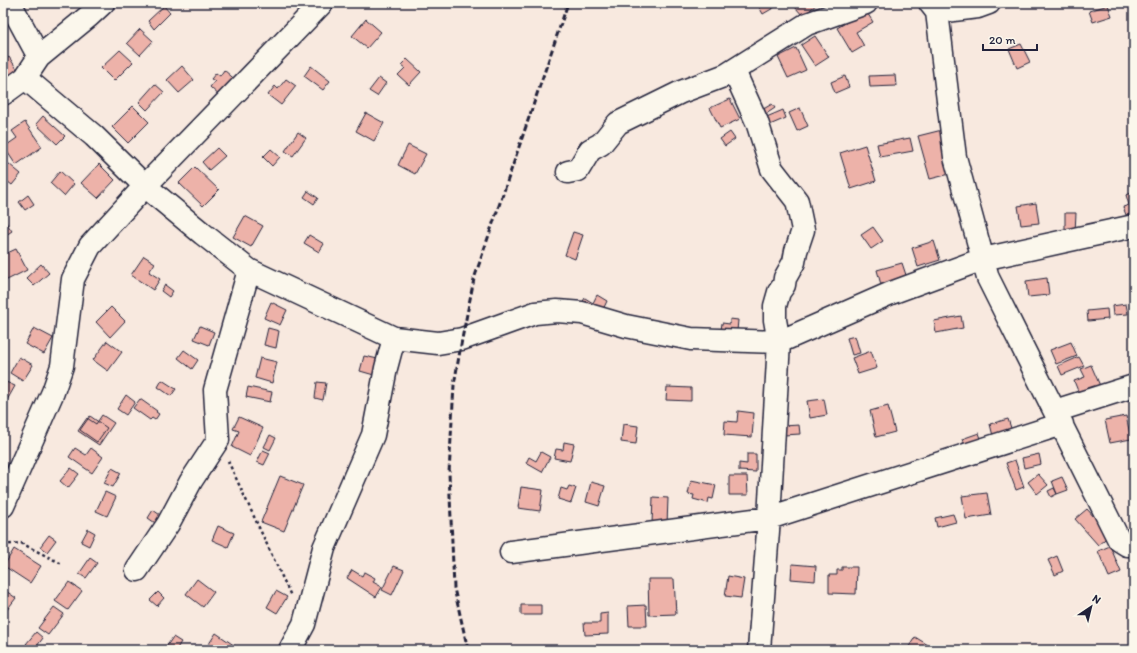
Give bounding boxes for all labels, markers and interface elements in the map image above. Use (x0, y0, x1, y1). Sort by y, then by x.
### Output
scale bar (983, 26, 1037, 52)
text: 20 m (989, 33, 1016, 47)
north arrow (1071, 587, 1111, 627)
text: N (1090, 592, 1103, 607)

